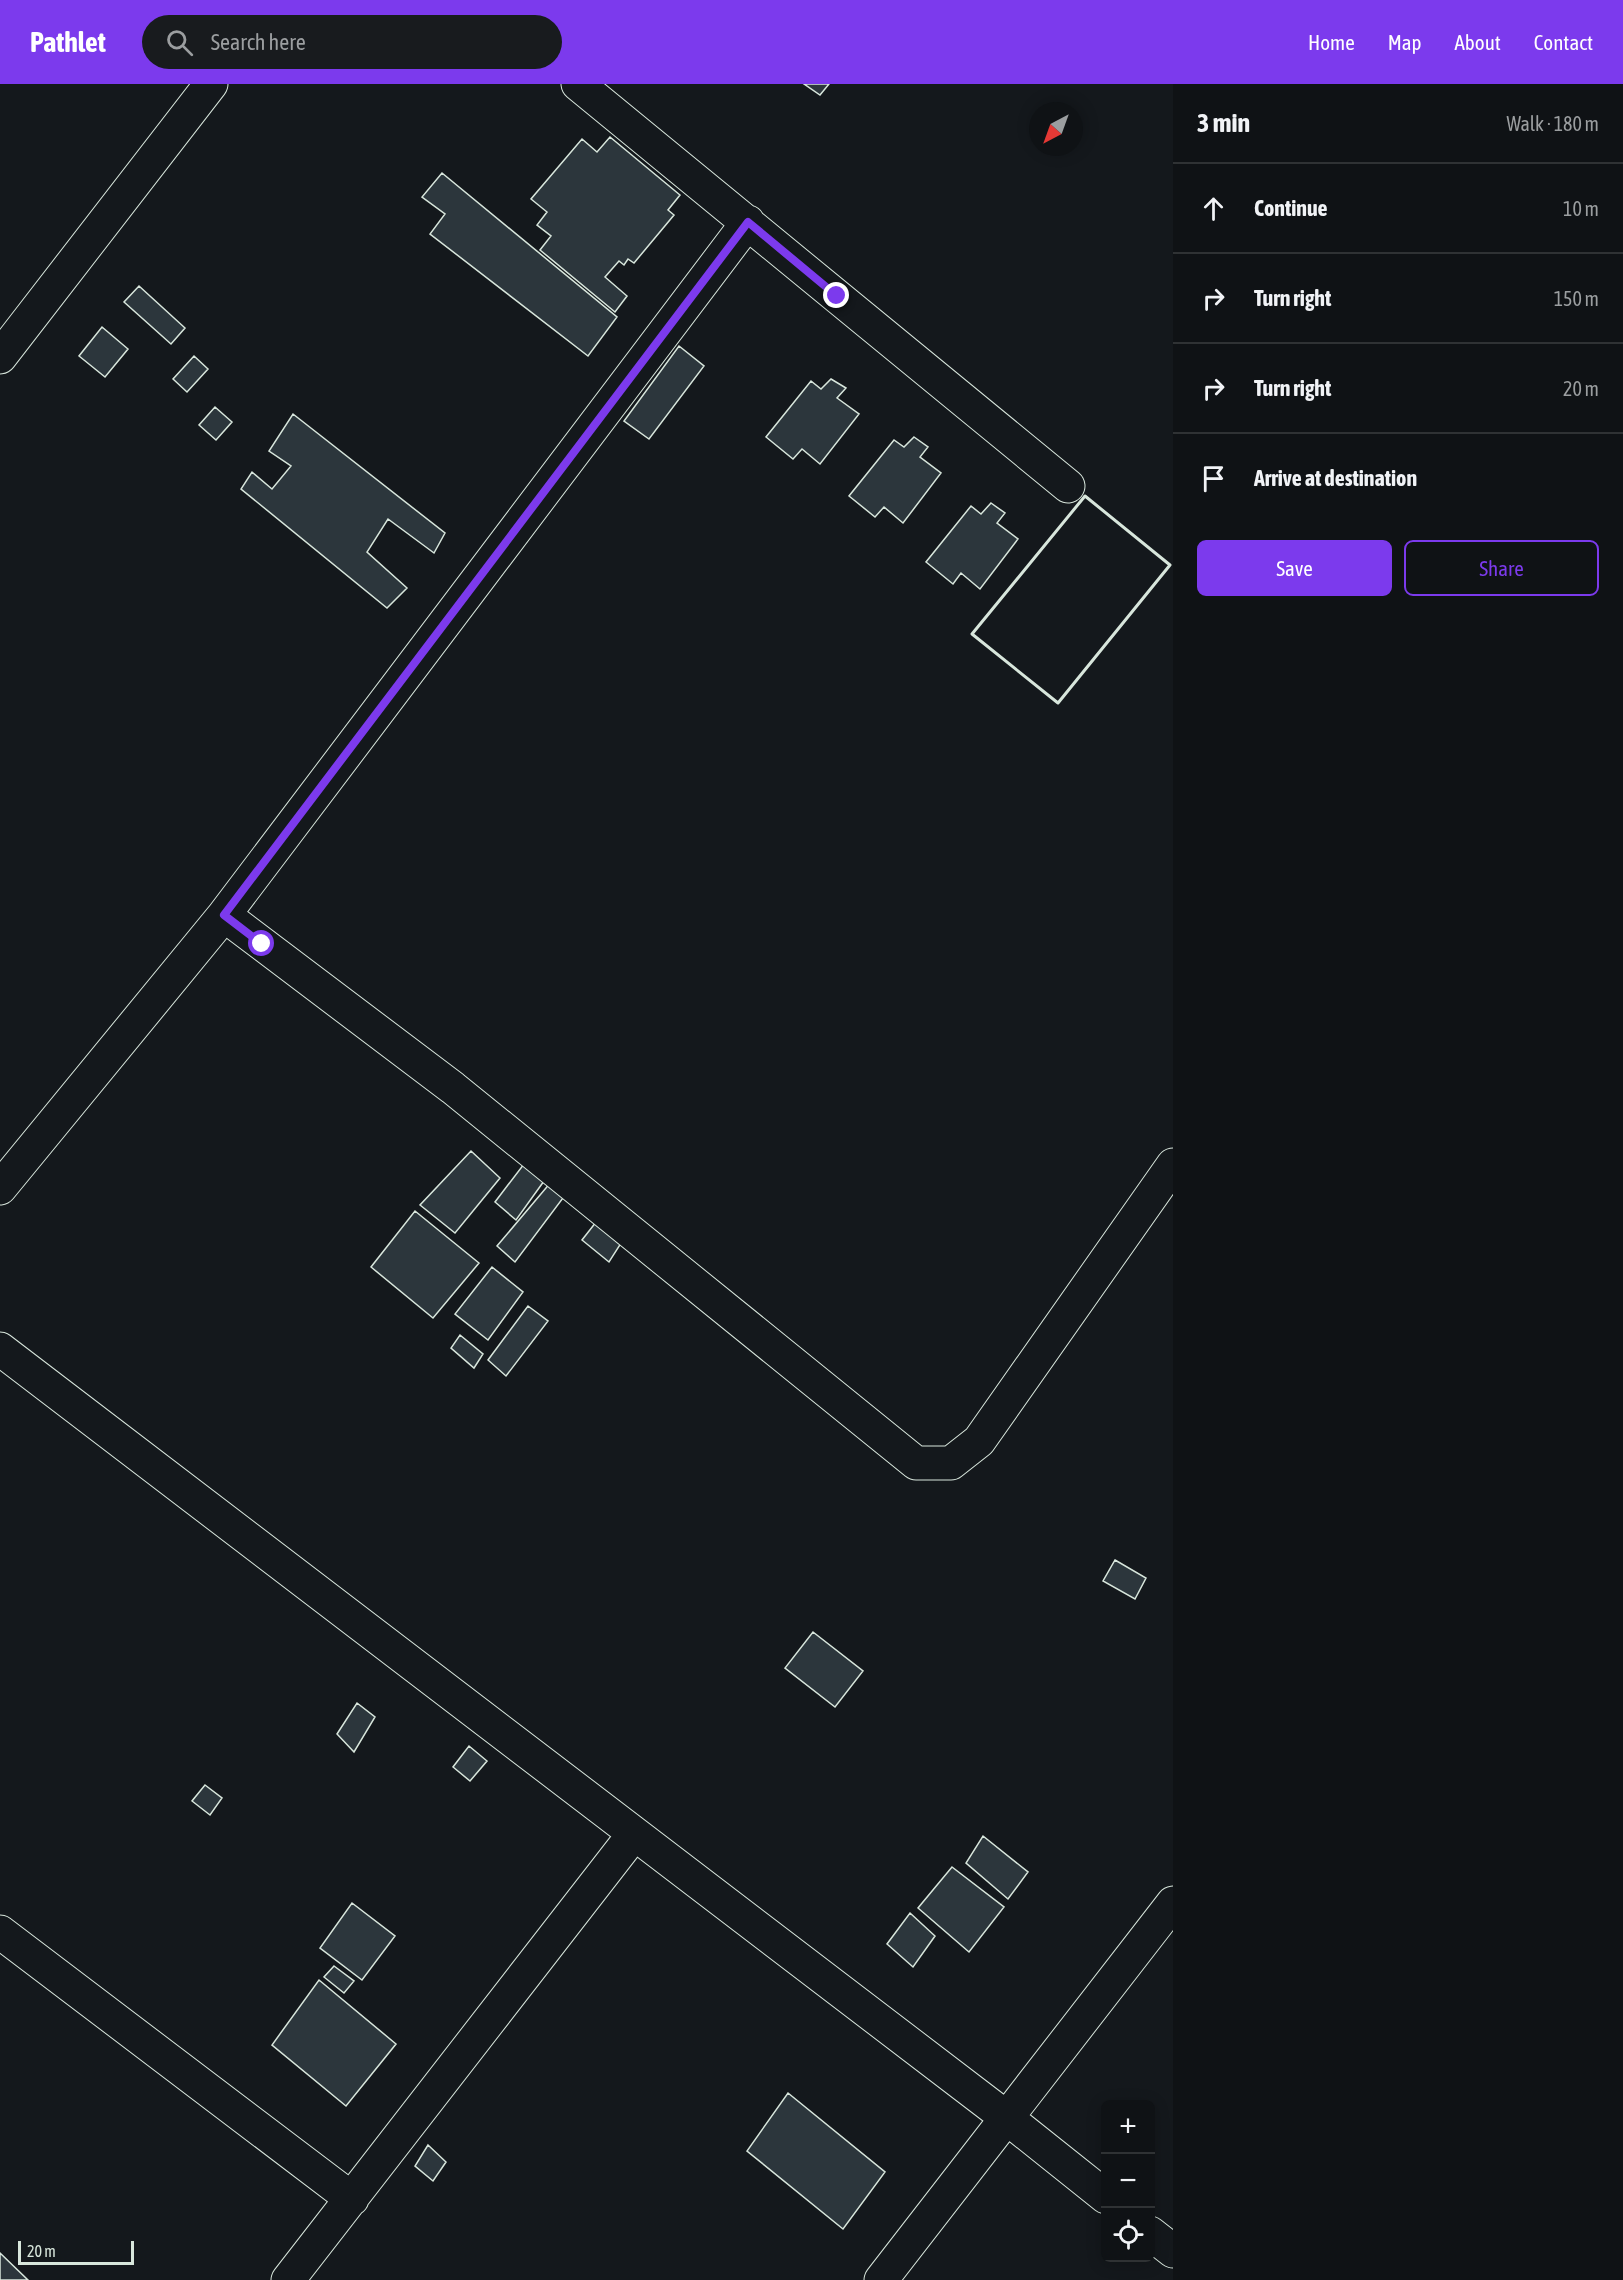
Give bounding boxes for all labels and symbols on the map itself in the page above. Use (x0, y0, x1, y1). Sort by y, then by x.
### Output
north arrow (1029, 102, 1083, 156)
route end (823, 282, 849, 308)
route start (248, 930, 274, 956)
scale bar (18, 2238, 134, 2266)

